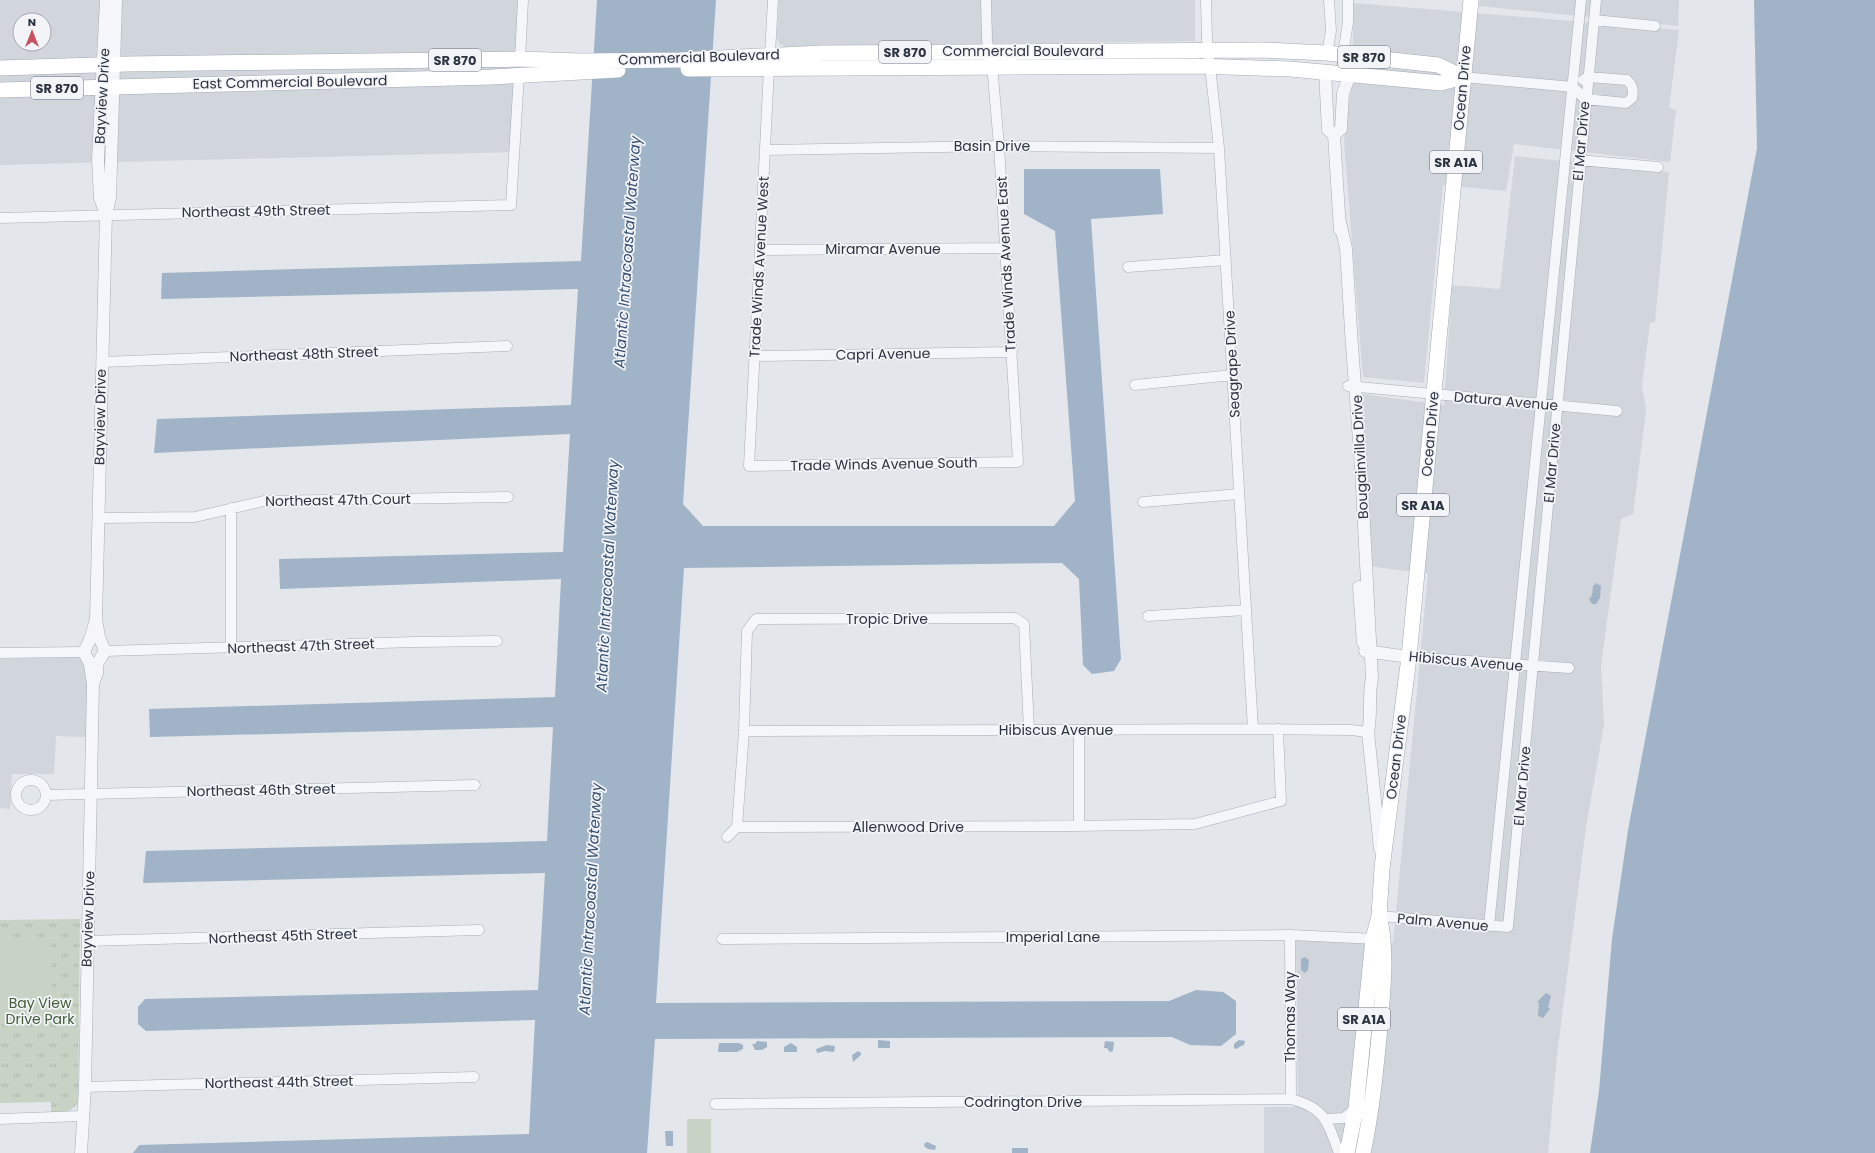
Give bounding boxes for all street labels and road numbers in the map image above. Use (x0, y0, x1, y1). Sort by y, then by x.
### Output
road number: SR 870 (879, 41, 931, 63)
street label: Commercial Boulevard (942, 41, 1104, 61)
street label: Commercial Boulevard (618, 44, 780, 70)
street label: Ocean Drive (1448, 44, 1476, 131)
road number: SR 870 (1338, 46, 1390, 68)
street label: Bayview Drive (89, 47, 115, 145)
road number: SR 870 (429, 49, 481, 71)
street label: East Commercial Boulevard (193, 70, 387, 94)
road number: SR 870 (31, 77, 83, 99)
street label: El Mar Drive (1568, 100, 1594, 182)
street label: Basin Drive (954, 136, 1031, 156)
road number: SR A1A (1430, 151, 1482, 173)
street label: Trade Winds Avenue West (744, 176, 774, 358)
street label: Trade Winds Avenue East (991, 176, 1021, 352)
street label: Northeast 49th Street (181, 200, 331, 222)
street label: Miramar Avenue (825, 239, 941, 259)
street label: Seagrape Drive (1219, 309, 1245, 418)
street label: Northeast 48th Street (229, 341, 379, 367)
street label: Capri Avenue (835, 343, 931, 365)
street label: Bayview Drive (89, 368, 111, 465)
street label: Datura Avenue (1453, 386, 1559, 416)
street label: Ocean Drive (1416, 390, 1444, 477)
street label: Bougainvilla Drive (1347, 394, 1373, 520)
street label: El Mar Drive (1539, 422, 1565, 504)
street label: Trade Winds Avenue South (790, 452, 978, 476)
street label: Northeast 47th Court (265, 489, 411, 511)
road number: SR A1A (1397, 494, 1449, 516)
street label: Tropic Drive (846, 609, 928, 629)
street label: Northeast 47th Street (227, 633, 375, 659)
street label: Hibiscus Avenue (1408, 646, 1524, 676)
street label: Ocean Drive (1381, 713, 1411, 801)
street label: Hibiscus Avenue (999, 720, 1114, 740)
street label: El Mar Drive (1509, 745, 1535, 827)
street label: Northeast 46th Street (186, 779, 336, 801)
street label: Allenwood Drive (852, 817, 964, 837)
street label: Bayview Drive (76, 870, 100, 967)
street label: Palm Avenue (1396, 908, 1490, 936)
street label: Northeast 45th Street (208, 923, 358, 949)
street label: Imperial Lane (1006, 927, 1101, 947)
street label: Thomas Way (1280, 971, 1300, 1063)
road number: SR A1A (1338, 1008, 1390, 1030)
street label: Northeast 44th Street (204, 1071, 354, 1093)
street label: Codrington Drive (964, 1092, 1082, 1112)

